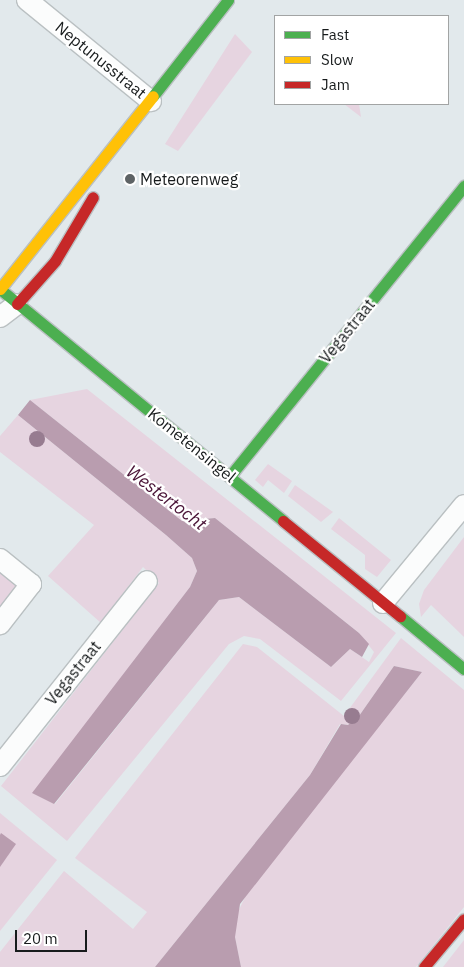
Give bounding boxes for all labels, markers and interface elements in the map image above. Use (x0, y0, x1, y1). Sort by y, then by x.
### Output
legend (274, 15, 449, 105)
street label: Neptunusstraat (52, 17, 150, 103)
text: Fast (321, 25, 349, 44)
text: Slow (321, 50, 354, 69)
text: Jam (321, 75, 350, 94)
place label: Meteorenweg (140, 169, 238, 189)
marker: Meteorenweg (124, 173, 136, 185)
street label: Vegastraat (315, 295, 379, 367)
street label: Kometensingel (144, 404, 240, 486)
water label: Westertocht (122, 461, 210, 535)
street label: Vegastraat (41, 637, 105, 709)
scale bar (18, 920, 90, 952)
text: 20 m (23, 929, 58, 948)

